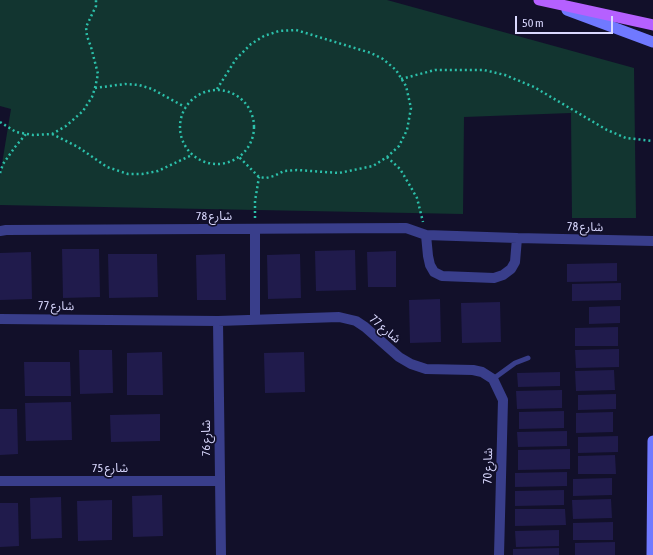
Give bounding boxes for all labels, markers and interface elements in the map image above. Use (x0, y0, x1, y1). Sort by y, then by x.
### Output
scale bar (517, 8, 615, 34)
text: 50 m (522, 16, 544, 30)
street label: شارع 78 (196, 209, 232, 223)
street label: شارع 78 (567, 219, 603, 235)
street label: شارع 77 (38, 298, 74, 314)
street label: شارع 77 (366, 312, 404, 346)
street label: شارع 76 (199, 420, 213, 456)
street label: شارع 70 (480, 448, 496, 484)
street label: شارع 75 (92, 461, 128, 475)

